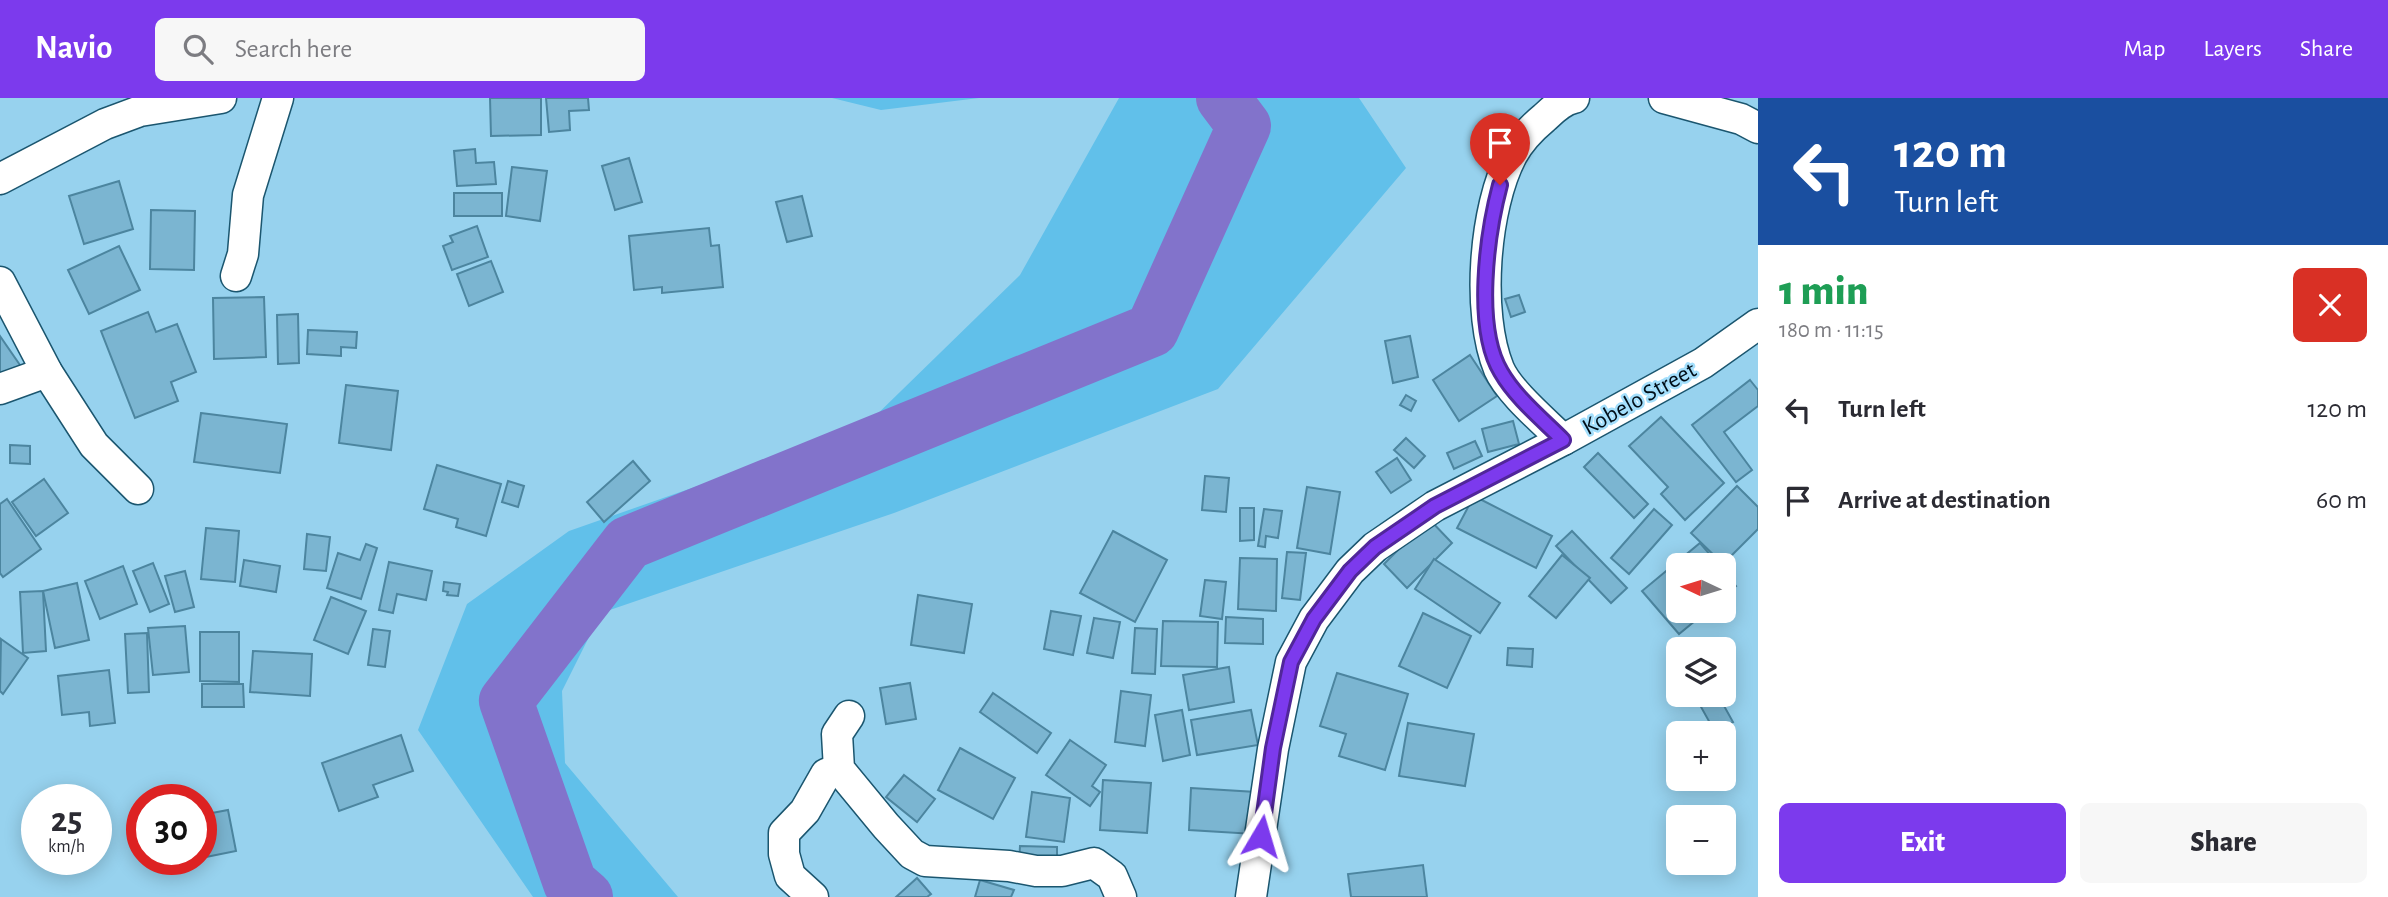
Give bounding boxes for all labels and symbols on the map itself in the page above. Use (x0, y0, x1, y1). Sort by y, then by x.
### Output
pin (1470, 113, 1530, 185)
street label: Kobelo Street (1579, 358, 1701, 440)
north arrow (1666, 553, 1736, 623)
speed limit sign: 30 (126, 784, 217, 875)
position arrow (1224, 799, 1298, 873)

